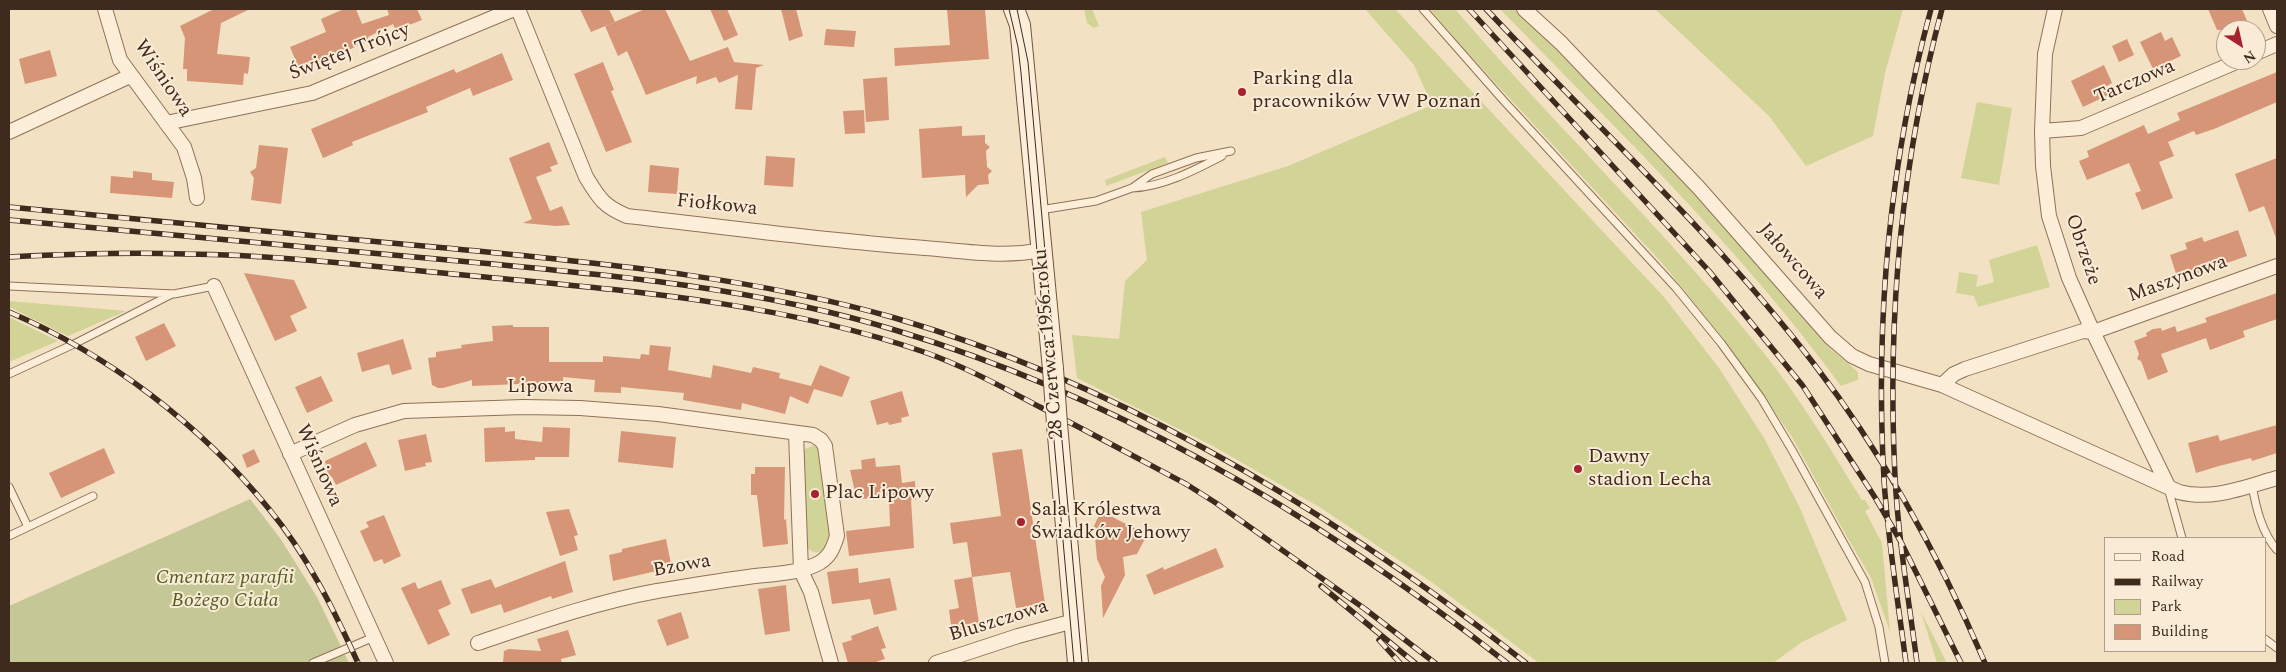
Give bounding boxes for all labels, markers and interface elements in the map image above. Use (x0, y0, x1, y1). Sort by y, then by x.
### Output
street label: Świętej Trójcy (286, 19, 414, 87)
north arrow (2216, 20, 2266, 70)
street label: Wiśniowa (128, 36, 196, 122)
text: N (2239, 45, 2260, 69)
street label: Tarczowa (2091, 55, 2179, 111)
place label: Parking dla pracowników VW Poznań (1252, 68, 1481, 115)
marker: Parking dla pracowników VW Poznań (1236, 86, 1248, 98)
street label: Fiołkowa (675, 190, 759, 222)
street label: Obrzeże (2059, 211, 2105, 289)
street label: Jałowcowa (1752, 219, 1832, 305)
street label: 28 Czerwca 1956 roku (1030, 248, 1070, 440)
street label: Maszynowa (2125, 251, 2231, 309)
street label: Lipowa (507, 376, 573, 400)
street label: Wiśniowa (289, 421, 347, 511)
place label: Dawny stadion Lecha (1588, 446, 1711, 493)
marker: Dawny stadion Lecha (1572, 463, 1584, 475)
place label: Plac Lipowy (825, 482, 934, 506)
marker: Plac Lipowy (809, 488, 821, 500)
place label: Sala Królestwa Świadków Jehowy (1031, 499, 1190, 546)
marker: Sala Królestwa Świadków Jehowy (1015, 516, 1027, 528)
legend (2104, 537, 2266, 652)
text: Road (2151, 545, 2185, 568)
street label: Bzowa (651, 550, 713, 584)
park label: Cmentarz parafii Bożego Ciała (156, 567, 294, 614)
text: Railway (2151, 570, 2203, 593)
text: Park (2151, 595, 2182, 618)
street label: Bluszczowa (946, 596, 1052, 648)
text: Building (2151, 620, 2208, 643)

